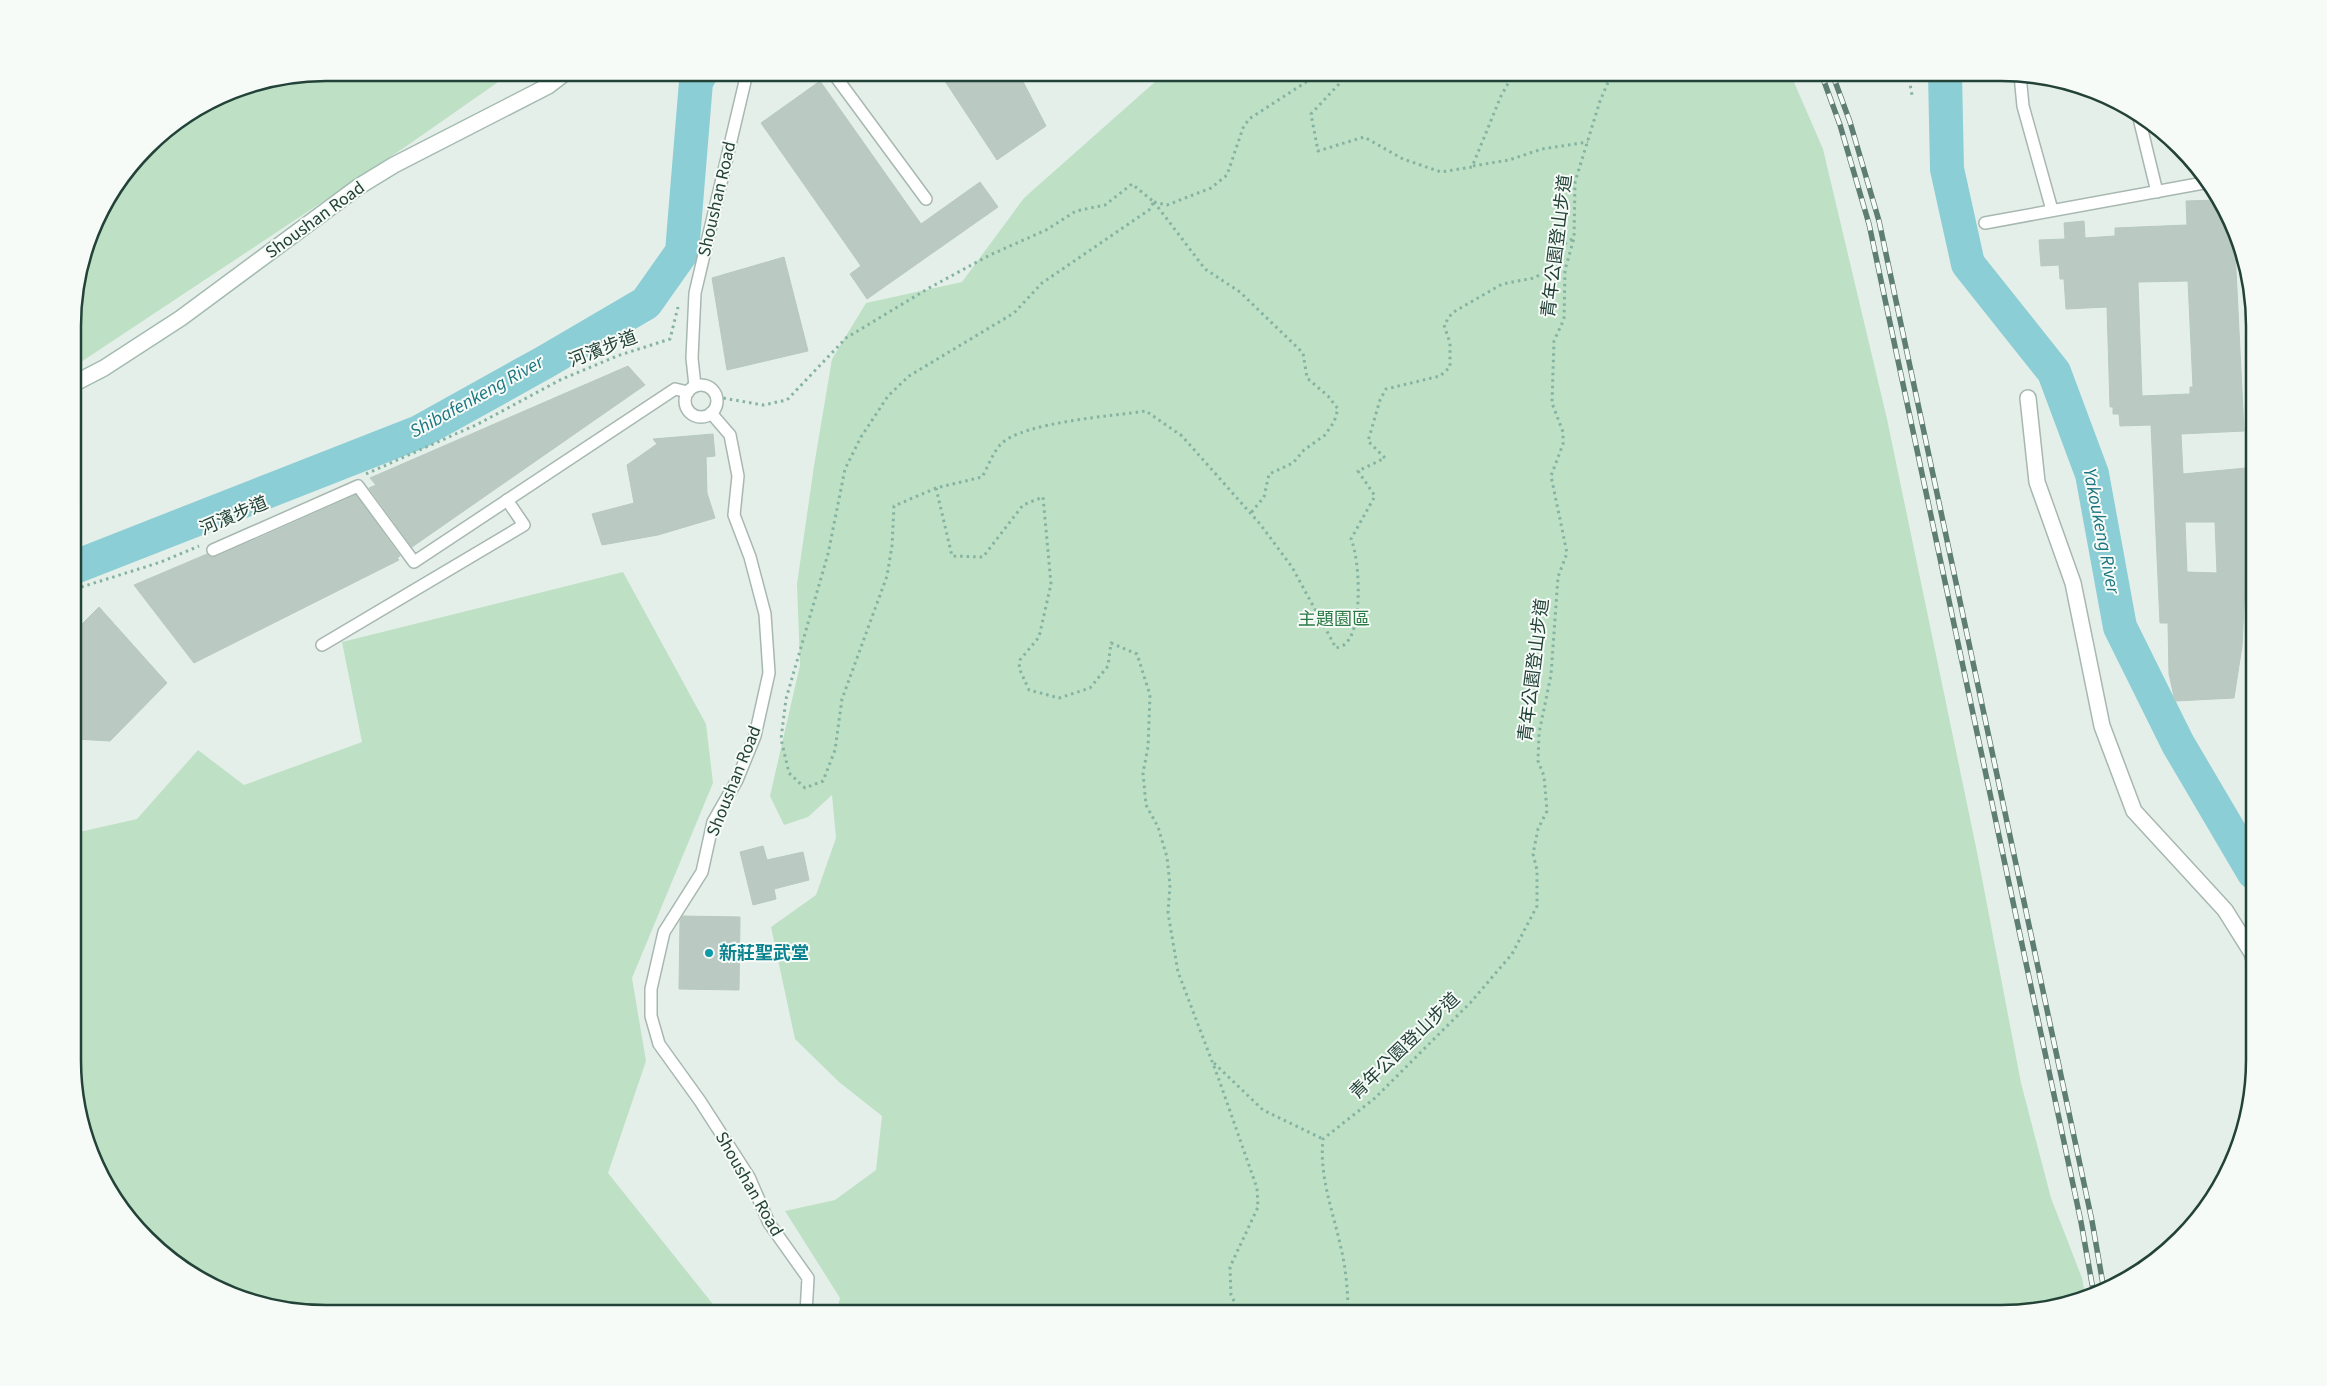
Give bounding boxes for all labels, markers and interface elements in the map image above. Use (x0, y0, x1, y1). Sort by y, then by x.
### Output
street label: Shoushan Road (692, 139, 742, 259)
street label: 青年公園登山步道 (1536, 173, 1578, 319)
street label: Shoushan Road (260, 175, 370, 265)
street label: 河濱步道 (565, 324, 641, 374)
water label: Shibafenkeng River (405, 348, 550, 445)
water label: Yakoukeng River (2076, 466, 2127, 598)
street label: 河濱步道 (196, 490, 272, 542)
street label: 青年公園登山步道 (1513, 597, 1555, 743)
park label: 主題園區 (1298, 607, 1370, 632)
street label: Shoushan Road (700, 722, 768, 840)
place label: 新莊聖武堂 (719, 941, 809, 966)
marker: 新莊聖武堂 (703, 947, 715, 959)
street label: 青年公園登山步道 (1345, 987, 1465, 1105)
street label: Shoushan Road (709, 1127, 789, 1241)

